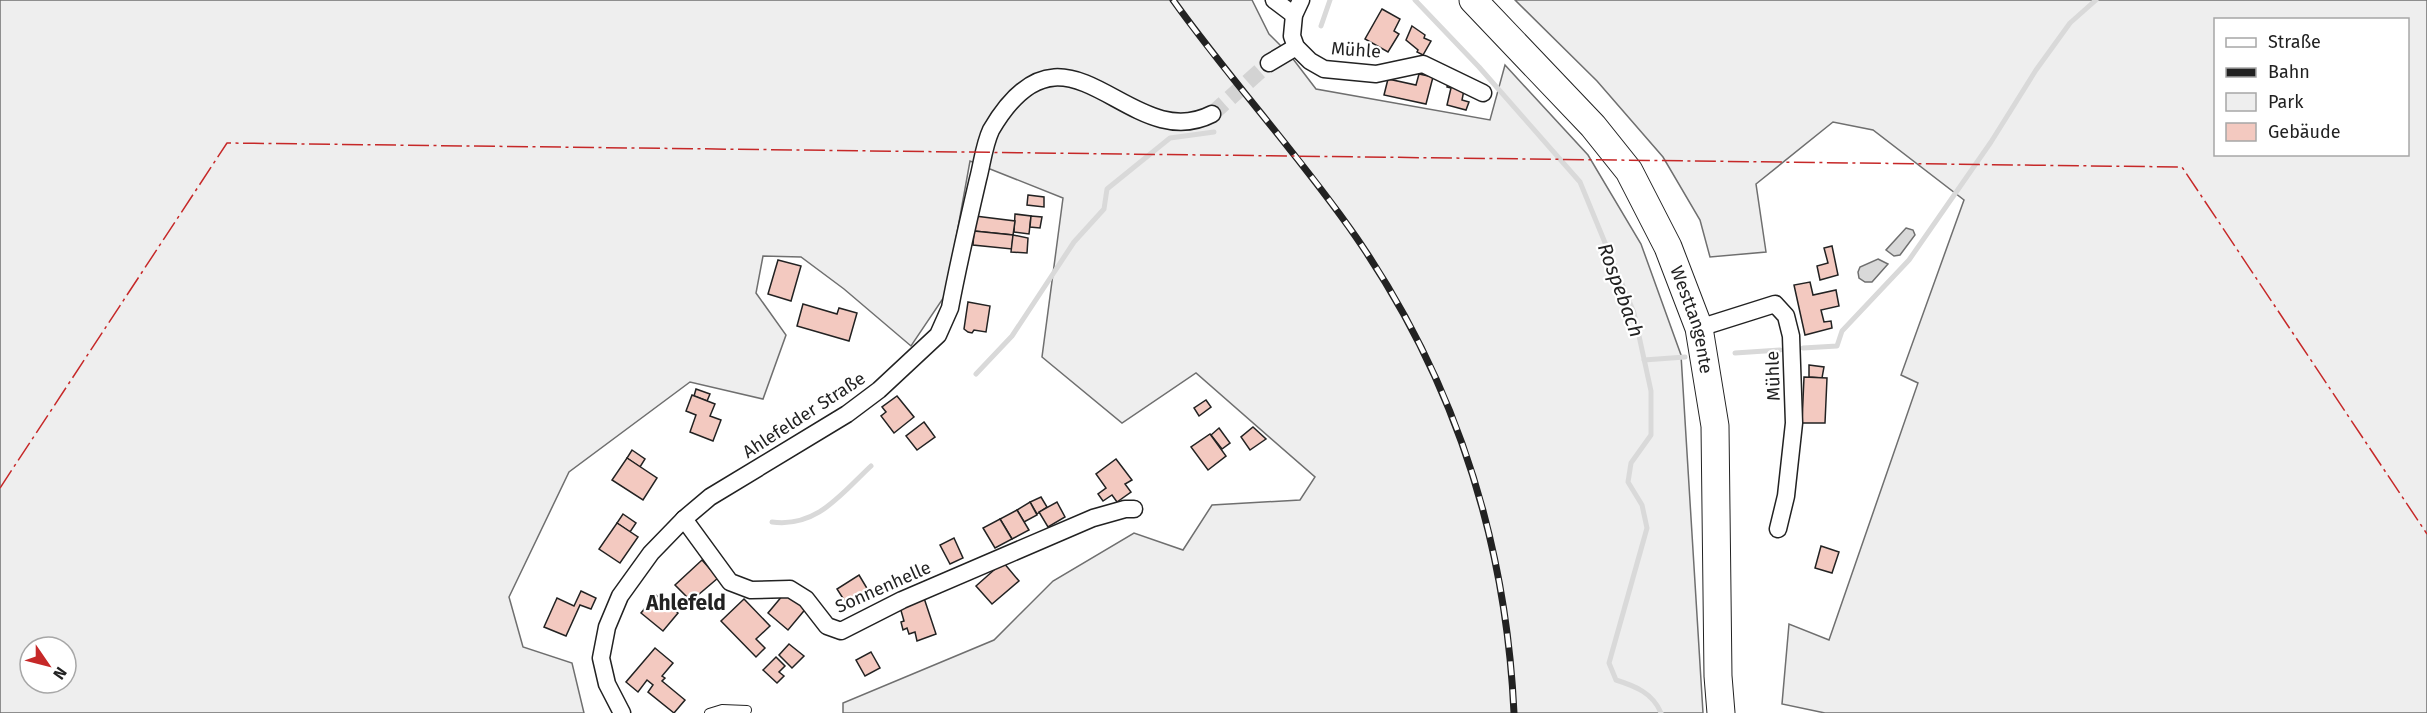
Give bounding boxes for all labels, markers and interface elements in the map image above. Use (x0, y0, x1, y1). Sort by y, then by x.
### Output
legend (2214, 18, 2409, 156)
text: Straße (2268, 31, 2321, 53)
street label: Mühle (1330, 37, 1382, 63)
text: Bahn (2268, 61, 2310, 83)
text: Park (2268, 91, 2304, 113)
text: Gebäude (2268, 121, 2341, 143)
water label: Rospebach (1593, 240, 1649, 340)
street label: Westtangente (1665, 263, 1717, 375)
street label: Mühle (1761, 351, 1785, 401)
street label: Ahlefelder Straße (739, 367, 869, 463)
street label: Sonnenhelle (832, 556, 934, 618)
district label: Ahlefeld (645, 590, 726, 616)
north arrow (18, 635, 78, 695)
text: N (49, 664, 71, 683)

